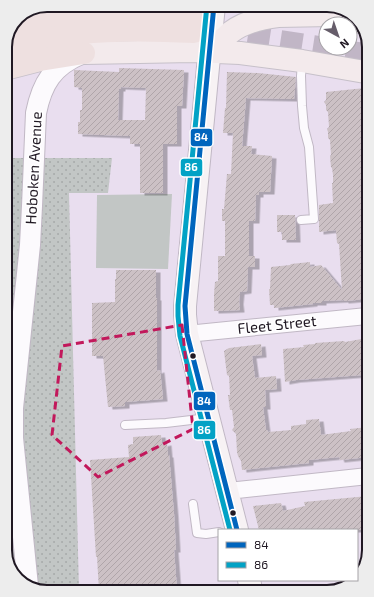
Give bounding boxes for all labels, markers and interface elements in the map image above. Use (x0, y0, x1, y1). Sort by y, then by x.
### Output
north arrow (318, 16, 358, 56)
text: N (337, 37, 352, 52)
street label: Hoboken Avenue (21, 111, 45, 225)
line badge: 84 (190, 128, 213, 147)
text: 84 (194, 130, 208, 143)
line badge: 86 (180, 158, 203, 177)
text: 86 (184, 160, 198, 173)
street label: Fleet Street (236, 311, 318, 337)
unlabelled marker (188, 351, 198, 361)
line badge: 84 (193, 391, 216, 411)
text: 84 (197, 394, 211, 407)
line badge: 86 (193, 420, 216, 440)
text: 86 (197, 423, 211, 436)
unlabelled marker (228, 508, 238, 518)
legend (218, 529, 358, 581)
text: 84 (254, 537, 269, 551)
text: 86 (254, 557, 268, 571)

